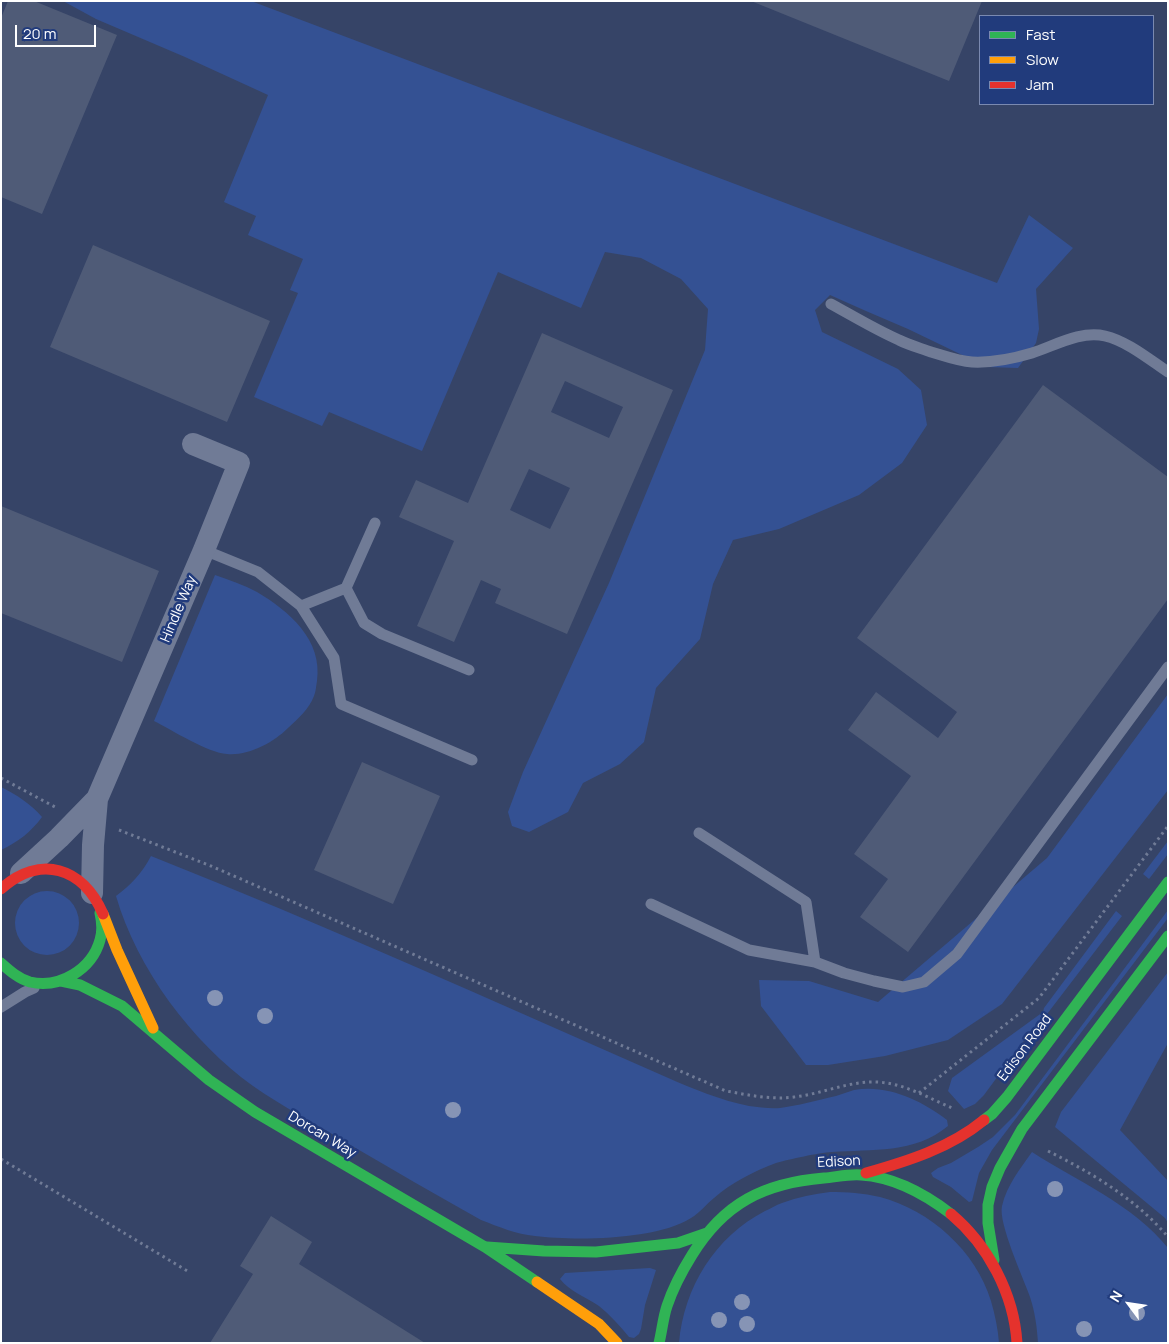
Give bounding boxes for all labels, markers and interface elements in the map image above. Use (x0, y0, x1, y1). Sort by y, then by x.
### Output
scale bar (18, 15, 99, 47)
legend (979, 15, 1154, 105)
text: 20 m (23, 23, 56, 44)
text: Fast (1026, 24, 1055, 45)
text: Slow (1026, 49, 1059, 70)
text: Jam (1026, 74, 1054, 95)
street label: Hindle Way (157, 573, 201, 645)
street label: Edison Road (994, 1011, 1056, 1085)
street label: Dorcan Way (285, 1108, 359, 1162)
street label: Edison (817, 1152, 861, 1172)
north arrow (1104, 1279, 1154, 1329)
text: N (1105, 1287, 1126, 1305)

